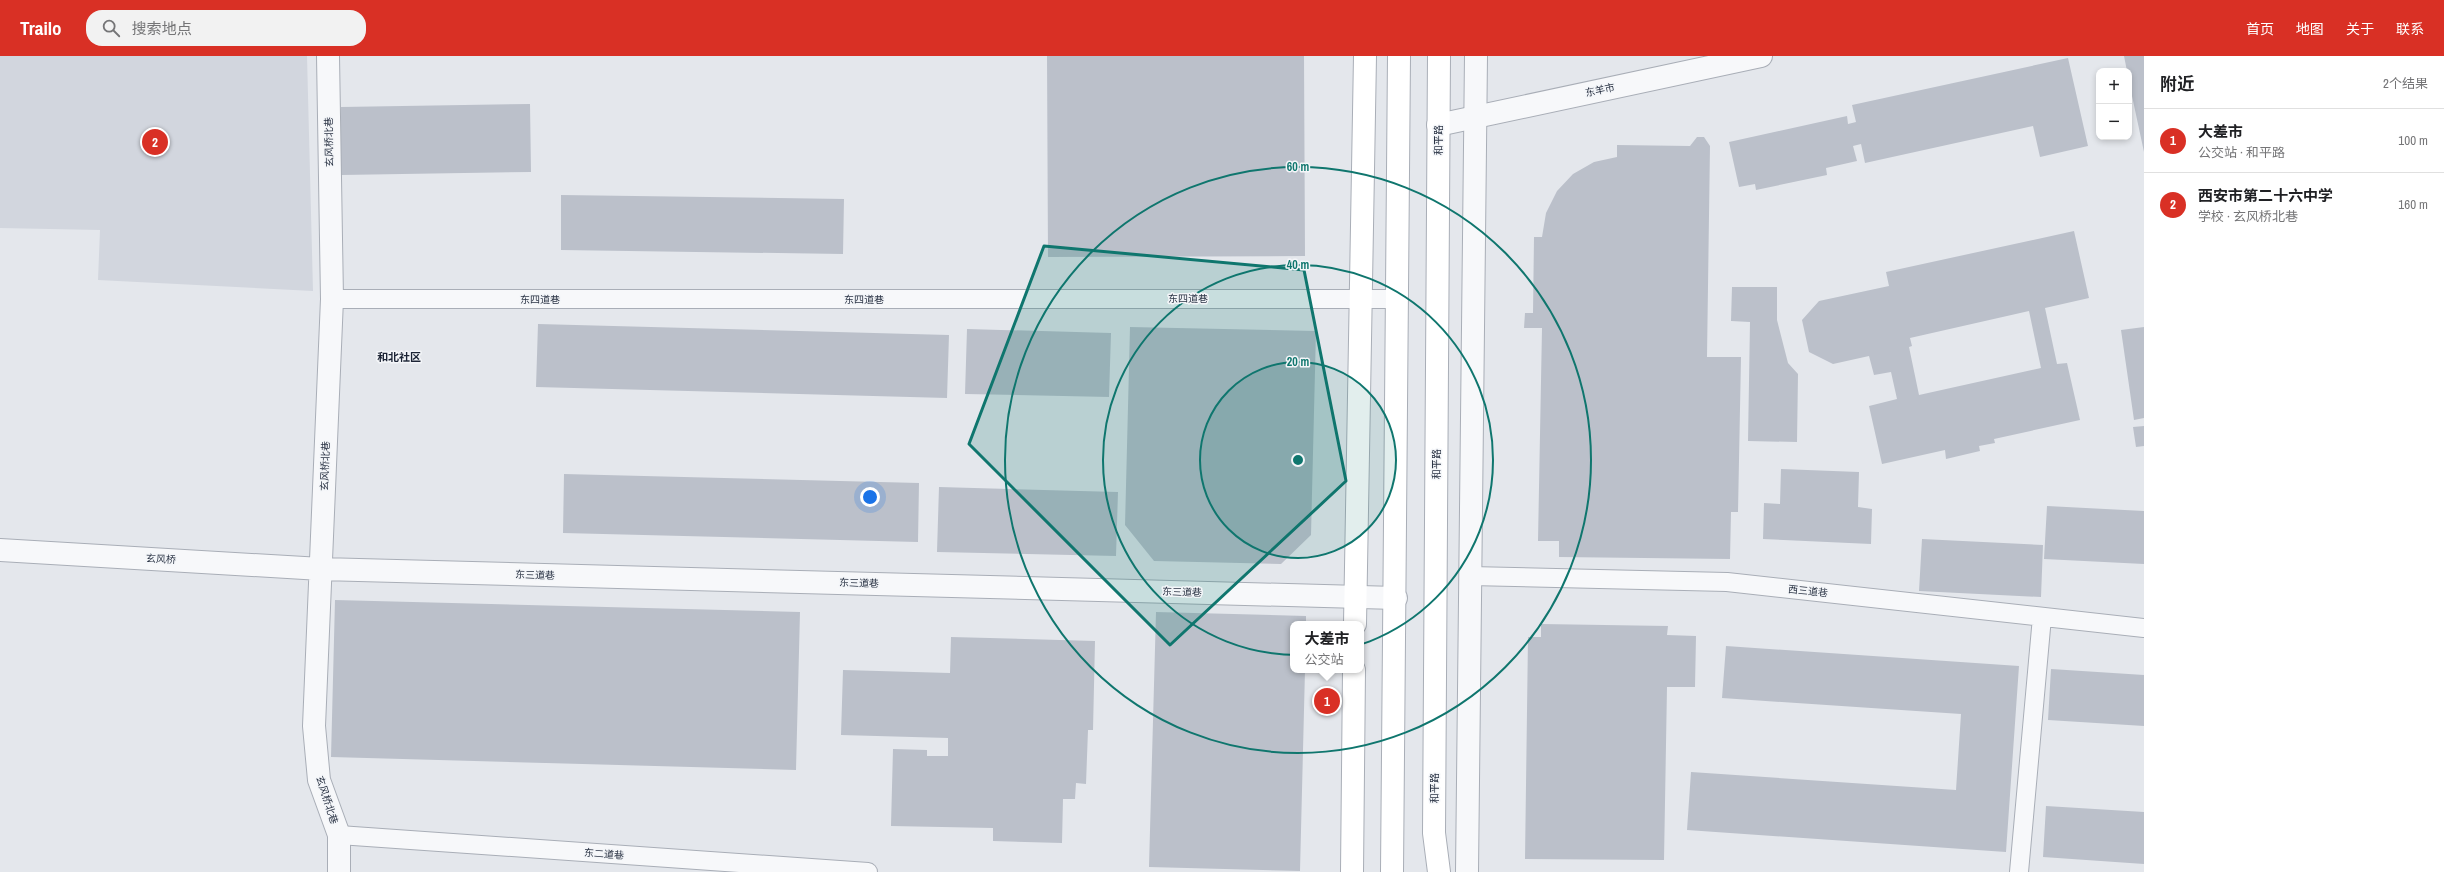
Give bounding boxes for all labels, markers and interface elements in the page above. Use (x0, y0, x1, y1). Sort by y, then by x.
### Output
search box (86, 10, 366, 46)
text: Trailo (20, 15, 62, 41)
icon: search (100, 17, 122, 39)
text: 搜索地点 (132, 18, 192, 39)
text: 首页 (2246, 20, 2274, 38)
text: 地图 (2296, 20, 2324, 38)
text: 关于 (2346, 20, 2374, 38)
text: 联系 (2396, 20, 2424, 38)
map controls (2096, 68, 2132, 140)
button: + (2096, 68, 2132, 104)
text: 附近 (2160, 72, 2194, 95)
text: 2个结果 (2383, 75, 2428, 92)
street label: 东羊市 (1584, 81, 1616, 99)
button: − (2096, 104, 2132, 140)
street label: 玄风桥北巷 (322, 117, 336, 167)
text: 大差市 (2198, 121, 2243, 142)
street label: 和平路 (1432, 125, 1445, 155)
pin: 2 (142, 127, 168, 157)
text: 1 (2170, 132, 2176, 149)
text: 100 m (2398, 132, 2428, 149)
text: 公交站 · 和平路 (2198, 144, 2285, 161)
text: 60 m (1287, 159, 1309, 175)
text: 西安市第二十六中学 (2198, 185, 2333, 206)
text: 2 (2170, 196, 2176, 213)
text: 160 m (2398, 196, 2428, 213)
text: 学校 · 玄风桥北巷 (2198, 208, 2298, 225)
text: 40 m (1287, 257, 1309, 273)
street label: 东四道巷 (1168, 292, 1208, 305)
street label: 东四道巷 (520, 293, 560, 306)
street label: 东四道巷 (844, 293, 884, 306)
district label: 和北社区 (377, 350, 421, 364)
text: 20 m (1287, 354, 1309, 370)
street label: 玄风桥北巷 (318, 441, 332, 491)
street label: 和平路 (1430, 449, 1443, 479)
centre of rings (1291, 453, 1305, 467)
your location (860, 487, 880, 507)
street label: 玄风桥 (146, 552, 176, 566)
street label: 东三道巷 (515, 568, 555, 582)
street label: 东三道巷 (839, 576, 879, 590)
street label: 西三道巷 (1787, 582, 1829, 600)
street label: 东三道巷 (1162, 585, 1202, 599)
popup (1290, 621, 1364, 673)
text: 大差市 (1304, 628, 1350, 649)
text: 公交站 (1304, 651, 1344, 668)
pin: 1 (1314, 686, 1340, 716)
street label: 和平路 (1428, 773, 1441, 803)
street label: 玄风桥北巷 (313, 774, 341, 826)
street label: 东二道巷 (584, 846, 624, 862)

